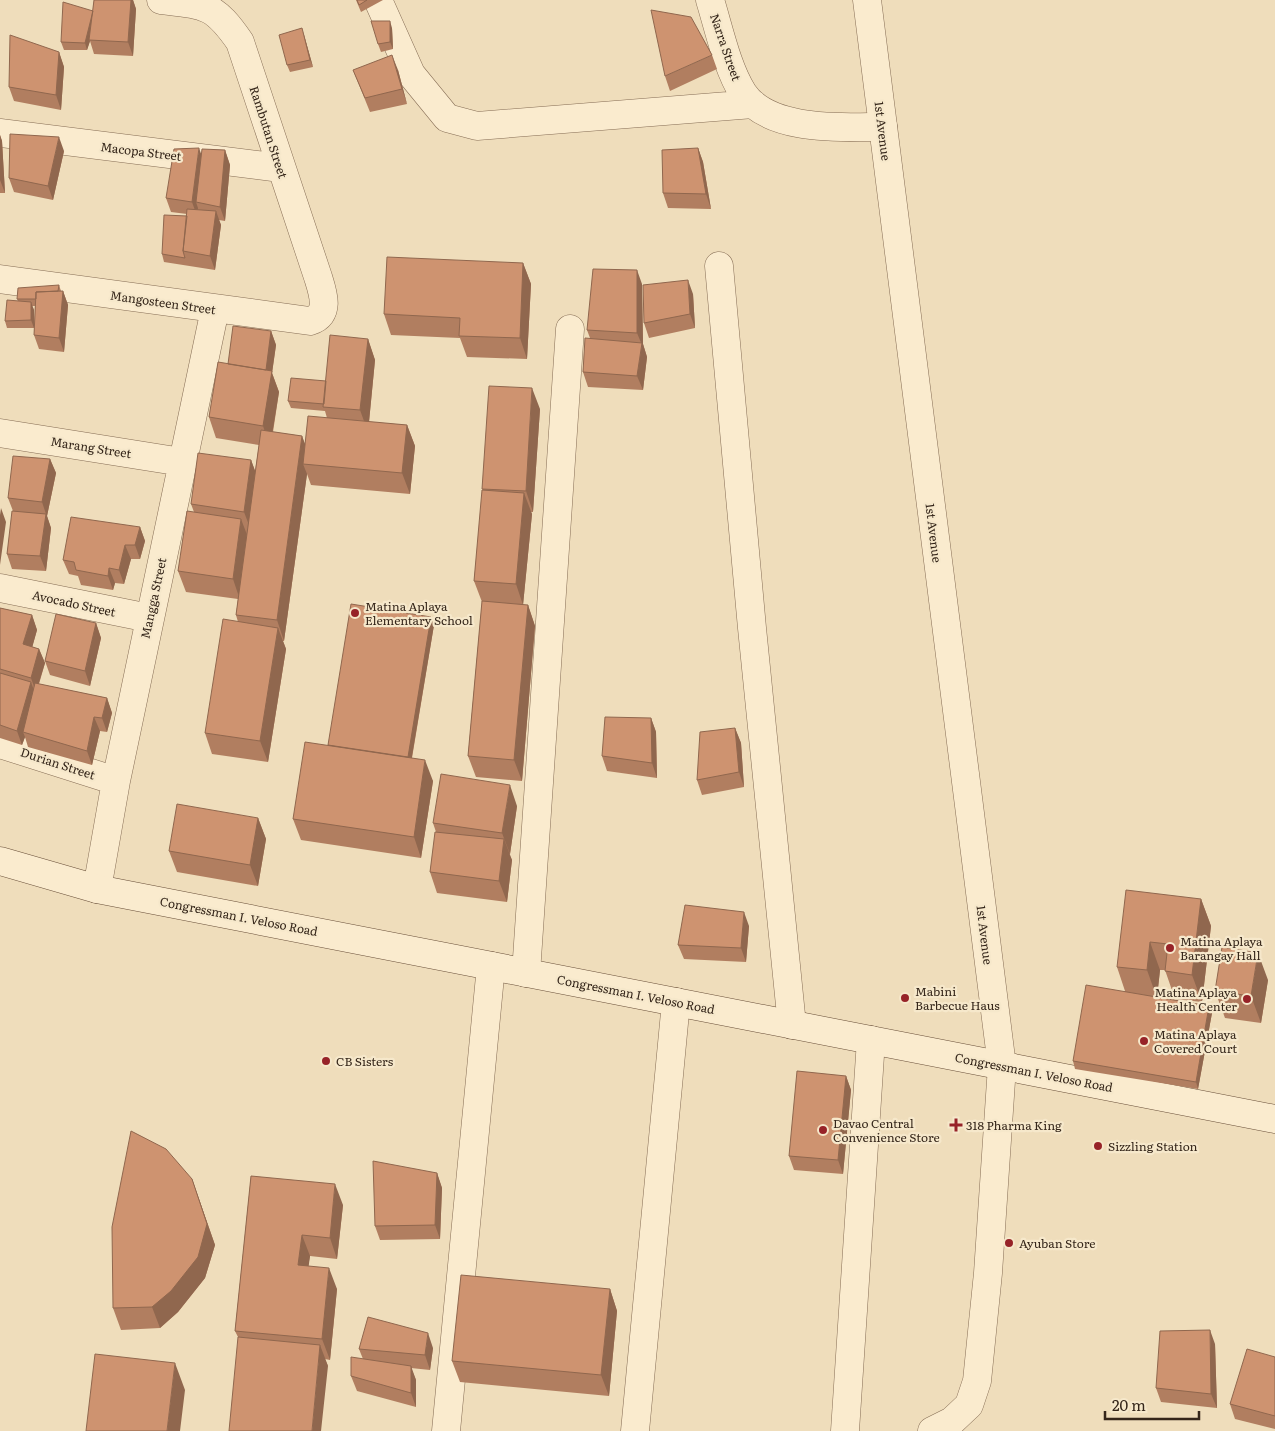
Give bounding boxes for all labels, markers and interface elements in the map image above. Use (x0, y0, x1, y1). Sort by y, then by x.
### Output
street label: Narra Street (706, 11, 746, 83)
street label: Rambutan Street (246, 83, 292, 181)
street label: 1st Avenue (870, 100, 896, 162)
street label: Macopa Street (99, 137, 183, 165)
street label: Mangosteen Street (109, 286, 217, 318)
street label: Marang Street (49, 432, 133, 462)
street label: 1st Avenue (921, 502, 947, 564)
street label: Mangga Street (136, 556, 170, 640)
street label: Avocado Street (31, 585, 118, 621)
place label: Matina Aplaya Elementary School (365, 597, 473, 629)
marker: Matina Aplaya Elementary School (349, 607, 361, 619)
street label: Durian Street (18, 742, 98, 784)
street label: Congressman I. Veloso Road (159, 892, 320, 940)
street label: 1st Avenue (972, 904, 998, 966)
place label: Matina Aplaya Barangay Hall (1180, 932, 1263, 964)
marker: Matina Aplaya Barangay Hall (1164, 942, 1176, 954)
street label: Congressman I. Veloso Road (556, 970, 717, 1018)
place label: Mabini Barbecue Haus (915, 982, 1000, 1014)
place label: Matina Aplaya Health Center (1155, 983, 1238, 1015)
marker: Mabini Barbecue Haus (899, 992, 911, 1004)
marker: Matina Aplaya Health Center (1241, 993, 1253, 1005)
place label: Matina Aplaya Covered Court (1154, 1025, 1237, 1057)
marker: Matina Aplaya Covered Court (1138, 1035, 1150, 1047)
street label: Congressman I. Veloso Road (954, 1048, 1115, 1096)
place label: CB Sisters (336, 1052, 394, 1070)
marker: CB Sisters (320, 1055, 332, 1067)
place label: Davao Central Convenience Store (833, 1114, 940, 1146)
place label: 318 Pharma King (966, 1116, 1062, 1134)
marker: 318 Pharma King (950, 1119, 962, 1131)
marker: Davao Central Convenience Store (817, 1124, 829, 1136)
place label: Sizzling Station (1108, 1137, 1198, 1155)
marker: Sizzling Station (1092, 1140, 1104, 1152)
place label: Ayuban Store (1019, 1234, 1096, 1252)
marker: Ayuban Store (1003, 1237, 1015, 1249)
scale bar (1105, 1388, 1199, 1420)
text: 20 m (1112, 1393, 1146, 1416)

